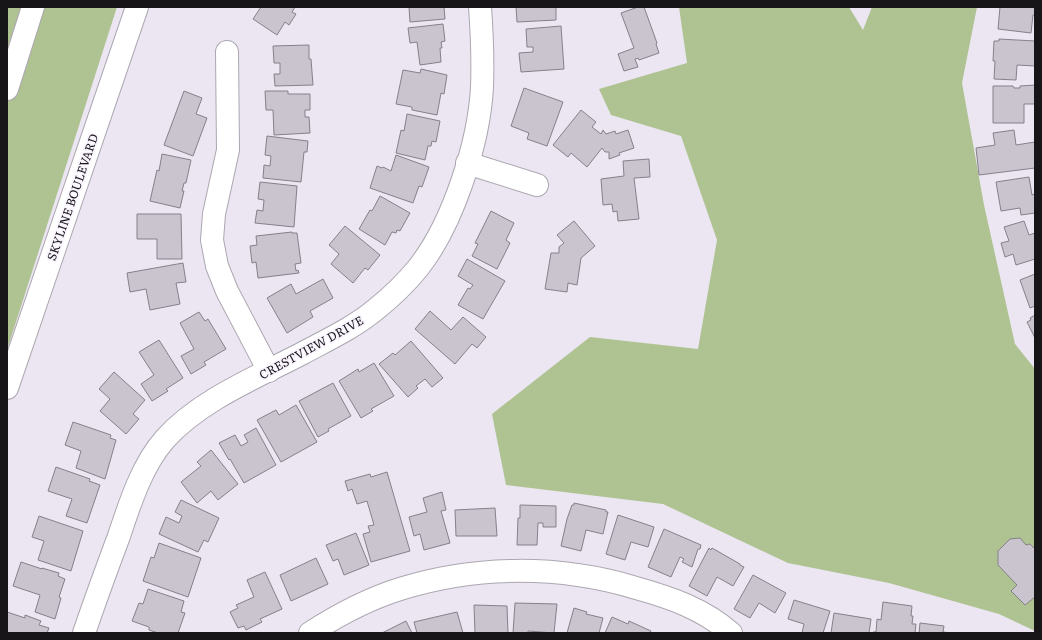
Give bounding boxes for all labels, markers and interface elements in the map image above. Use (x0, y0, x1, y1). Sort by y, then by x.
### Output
street label: SKYLINE BOULEVARD (42, 131, 102, 263)
street label: CRESTVIEW DRIVE (256, 311, 367, 383)

